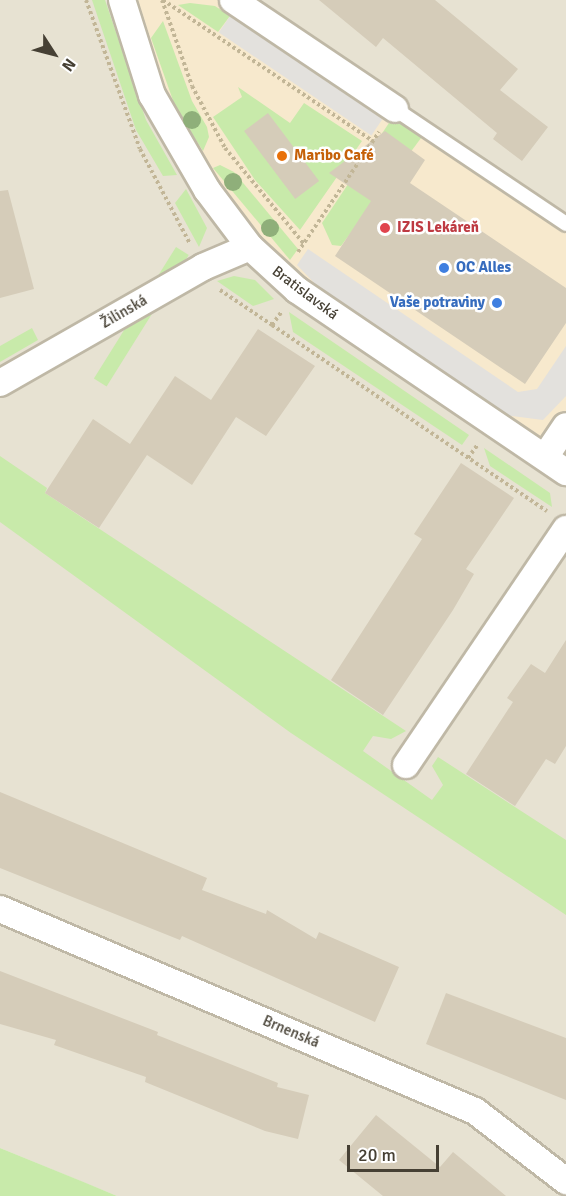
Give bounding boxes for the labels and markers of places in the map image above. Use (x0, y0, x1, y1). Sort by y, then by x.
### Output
place label: Maribo Café (294, 147, 374, 165)
marker: Maribo Café (275, 149, 289, 163)
place label: IZIS Lekáreň (397, 219, 479, 237)
marker: IZIS Lekáreň (378, 221, 392, 235)
place label: OC Alles (456, 259, 511, 277)
marker: OC Alles (437, 261, 451, 275)
place label: Vaše potraviny (390, 294, 485, 312)
marker: Vaše potraviny (490, 296, 504, 310)

